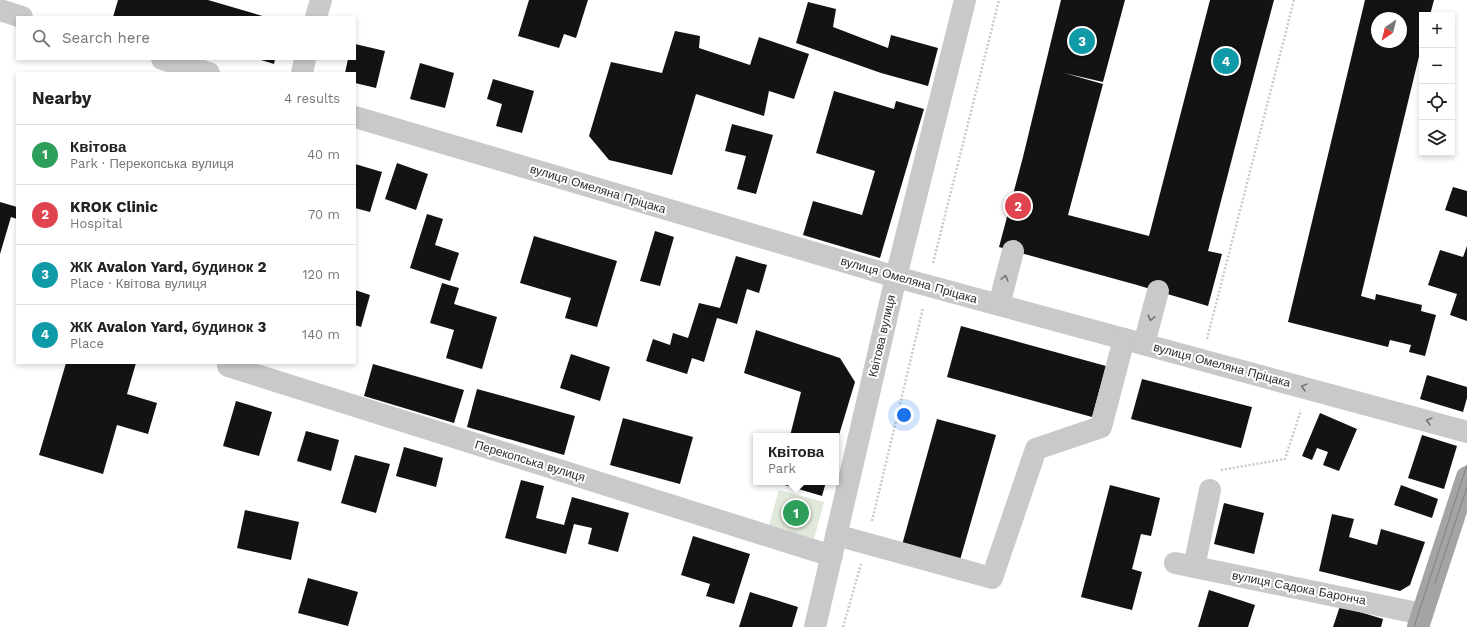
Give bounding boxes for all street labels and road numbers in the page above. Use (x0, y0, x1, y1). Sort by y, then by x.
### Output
street label: вулиця Омеляна Пріцака (528, 162, 668, 216)
street label: вулиця Омеляна Пріцака (839, 254, 979, 306)
street label: Квітова вулиця (866, 294, 898, 378)
street label: вулиця Омеляна Пріцака (1152, 340, 1292, 390)
street label: Перекопська вулиця (473, 438, 587, 484)
street label: вулиця Садока Баронча (1231, 568, 1367, 608)

